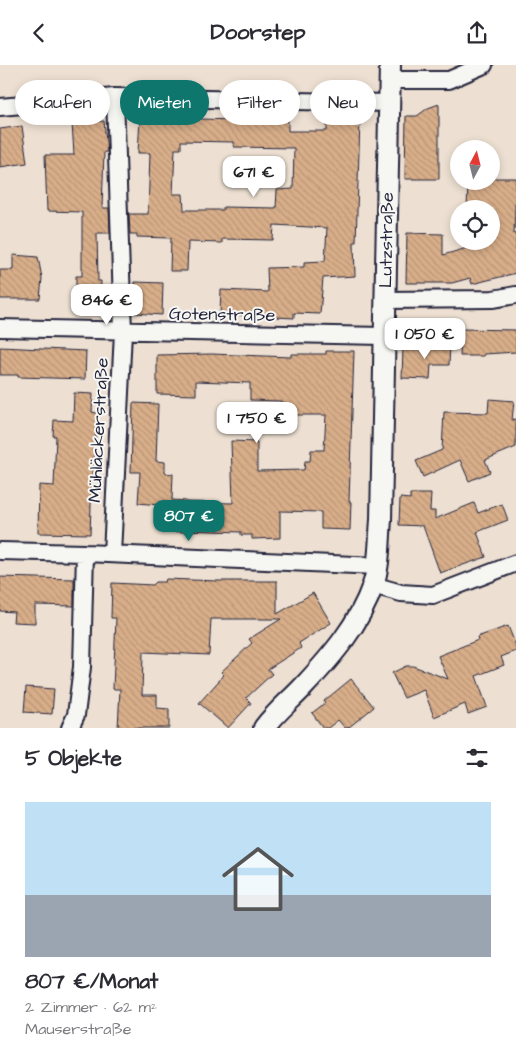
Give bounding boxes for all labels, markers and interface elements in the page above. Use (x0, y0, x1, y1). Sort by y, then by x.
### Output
text: Doorstep (210, 17, 306, 48)
icon: back (25, 19, 53, 47)
icon: share (463, 19, 491, 47)
chip: Kaufen (15, 80, 110, 125)
chip: Mieten (120, 80, 209, 125)
chip: Filter (219, 80, 300, 125)
chip: Neu (310, 80, 376, 125)
north arrow (450, 140, 500, 190)
map controls (450, 140, 500, 250)
pin: 671 € (219, 155, 289, 198)
text: 671 € (233, 161, 275, 183)
street label: Lutzstraße (373, 192, 400, 288)
button: locate (450, 200, 500, 250)
pin: 846 € (72, 283, 142, 326)
text: 846 € (82, 289, 132, 311)
street label: Gotenstraße (169, 301, 276, 328)
pin: 1 050 € (379, 317, 471, 360)
text: 1 050 € (395, 323, 455, 345)
street label: Mühläckerstraße (82, 357, 115, 503)
pin: 1 750 € (211, 401, 303, 444)
text: 1 750 € (228, 407, 286, 429)
pin: 807 € (154, 499, 224, 542)
text: 807 € (164, 505, 214, 527)
text: 5 Objekte (25, 744, 122, 773)
icon: filters (463, 744, 491, 772)
icon: home (213, 834, 303, 924)
text: 807 €/Monat (25, 967, 158, 996)
text: 2 Zimmer · 62 m² (25, 996, 157, 1018)
text: Mauserstraße (25, 1018, 132, 1040)

